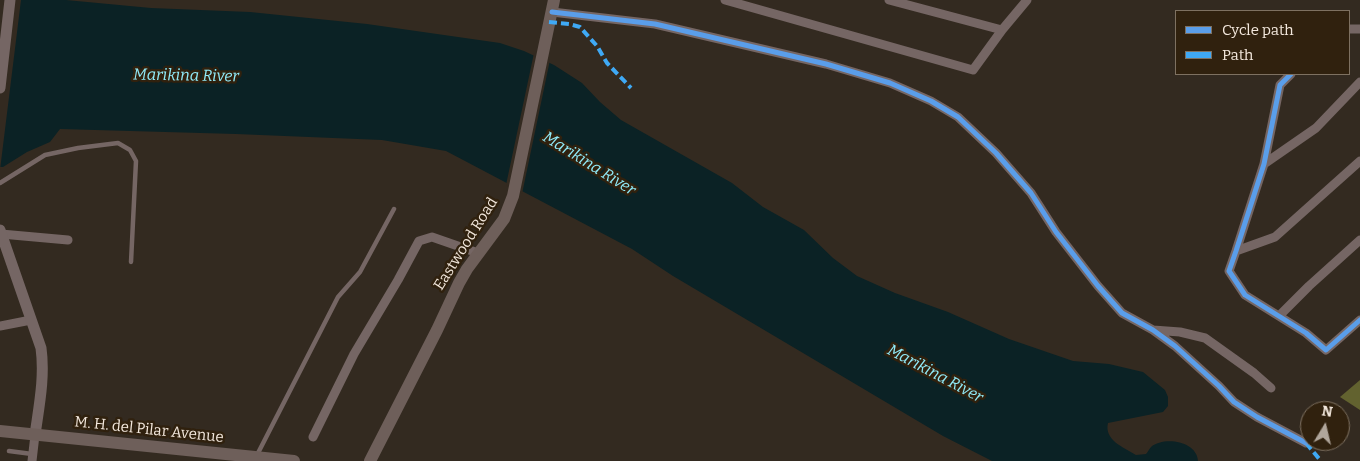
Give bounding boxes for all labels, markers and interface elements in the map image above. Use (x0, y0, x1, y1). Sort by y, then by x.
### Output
legend (1175, 10, 1350, 75)
text: Cycle path (1222, 21, 1294, 39)
text: Path (1222, 46, 1253, 64)
water label: Marikina River (133, 65, 239, 87)
water label: Marikina River (539, 128, 639, 200)
street label: Eastwood Road (430, 194, 502, 294)
water label: Marikina River (884, 341, 986, 407)
north arrow (1300, 401, 1350, 451)
text: N (1321, 402, 1334, 421)
street label: M. H. del Pilar Avenue (73, 413, 225, 447)

